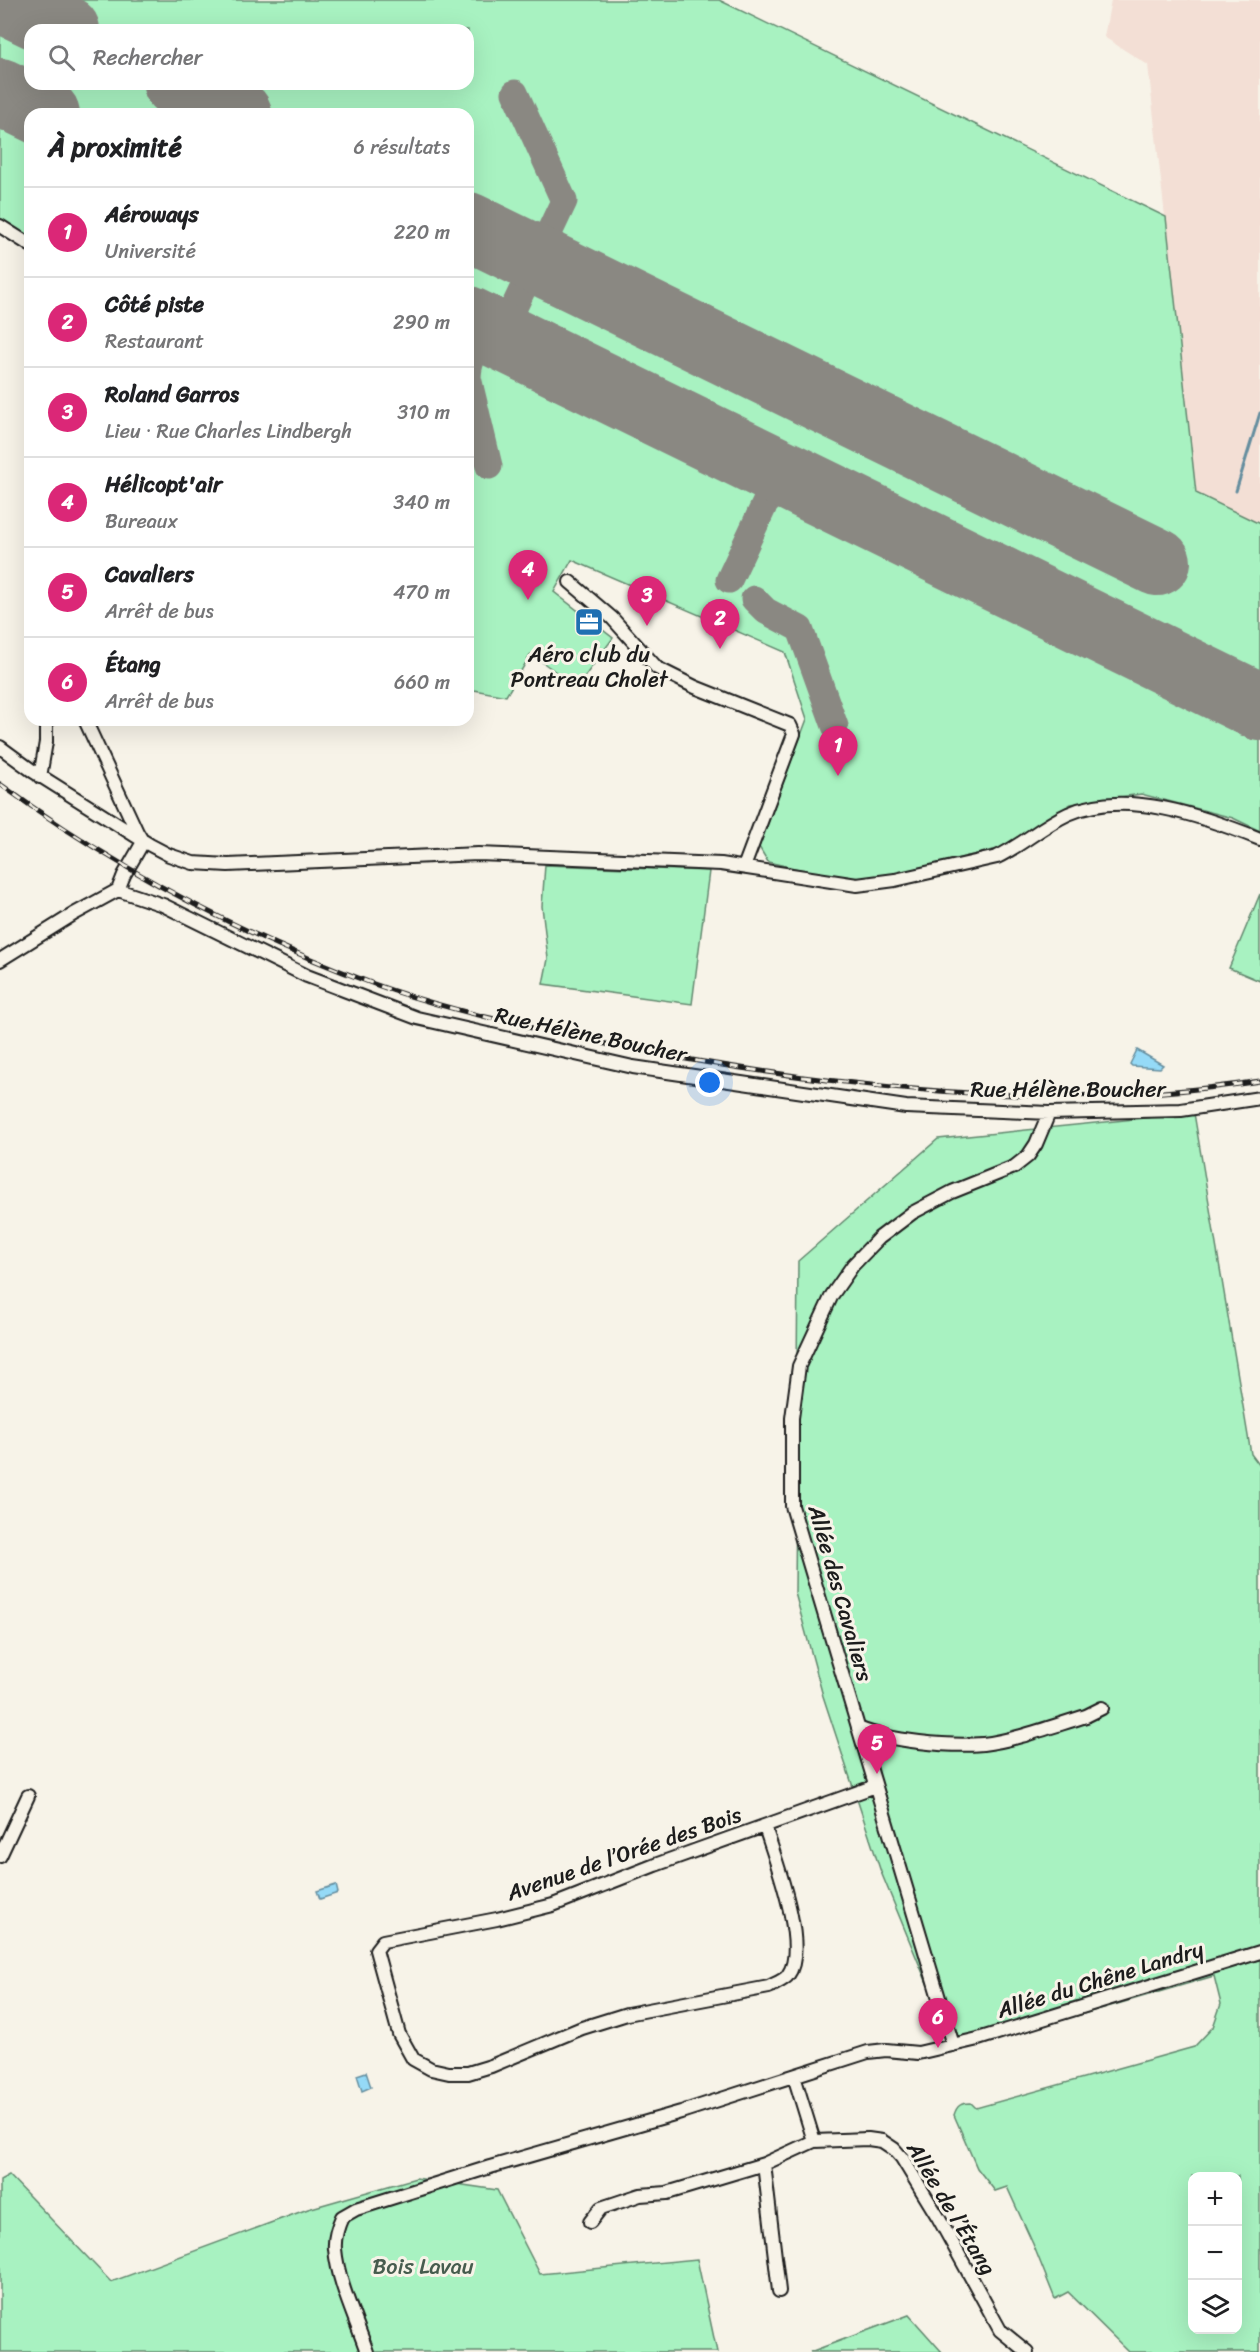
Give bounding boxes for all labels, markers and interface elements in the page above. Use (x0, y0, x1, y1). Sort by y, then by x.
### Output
search box (24, 24, 474, 90)
text: Rechercher (93, 38, 203, 77)
icon: search (45, 41, 78, 74)
text: À proximité (48, 124, 182, 170)
text: 6 résultats (354, 130, 450, 165)
text: Aéroways (105, 195, 199, 234)
text: 1 (63, 215, 72, 250)
text: 220 m (394, 215, 450, 250)
text: Université (105, 234, 196, 269)
text: Côté piste (105, 285, 204, 324)
text: 2 (62, 305, 73, 340)
text: 290 m (393, 305, 450, 340)
text: Restaurant (105, 324, 204, 359)
text: Roland Garros (105, 375, 239, 414)
text: 3 (62, 395, 73, 430)
text: 310 m (397, 395, 450, 430)
text: Lieu · Rue Charles Lindbergh (105, 414, 352, 449)
text: Hélicopt'air (105, 465, 222, 504)
text: 4 (61, 485, 74, 520)
text: 340 m (393, 485, 450, 520)
text: Bureaux (105, 504, 178, 539)
pin: 4 (508, 550, 548, 600)
text: Cavaliers (105, 555, 194, 594)
text: 5 (61, 575, 74, 610)
text: 470 m (393, 575, 450, 610)
pin: 3 (628, 576, 666, 626)
text: Arrêt de bus (105, 594, 214, 629)
pin: 2 (700, 600, 740, 649)
office icon: Aéro club du Pontreau Cholet (573, 606, 605, 638)
place label: Aéro club du Pontreau Cholet (510, 635, 669, 699)
text: Étang (105, 645, 161, 684)
text: 6 (62, 665, 73, 700)
text: 660 m (394, 665, 450, 700)
text: Arrêt de bus (105, 684, 214, 719)
pin: 1 (818, 726, 858, 776)
street label: Rue Hélène Boucher (491, 995, 692, 1074)
your location (695, 1068, 724, 1097)
street label: Rue Hélène Boucher (970, 1070, 1168, 1109)
street label: Allée des Cavaliers (796, 1499, 885, 1687)
pin: 5 (858, 1724, 896, 1774)
street label: Avenue de l’Orée des Bois (500, 1795, 748, 1912)
street label: Allée du Chêne Landry (991, 1929, 1209, 2030)
pin: 6 (918, 1998, 958, 2048)
street label: Allée de l’Étang (896, 2133, 1007, 2283)
map controls (1188, 2172, 1242, 2334)
button: + (1188, 2172, 1242, 2226)
button: − (1188, 2226, 1242, 2280)
park label: Bois Lavau (372, 2247, 474, 2286)
button: layers (1188, 2280, 1242, 2334)

